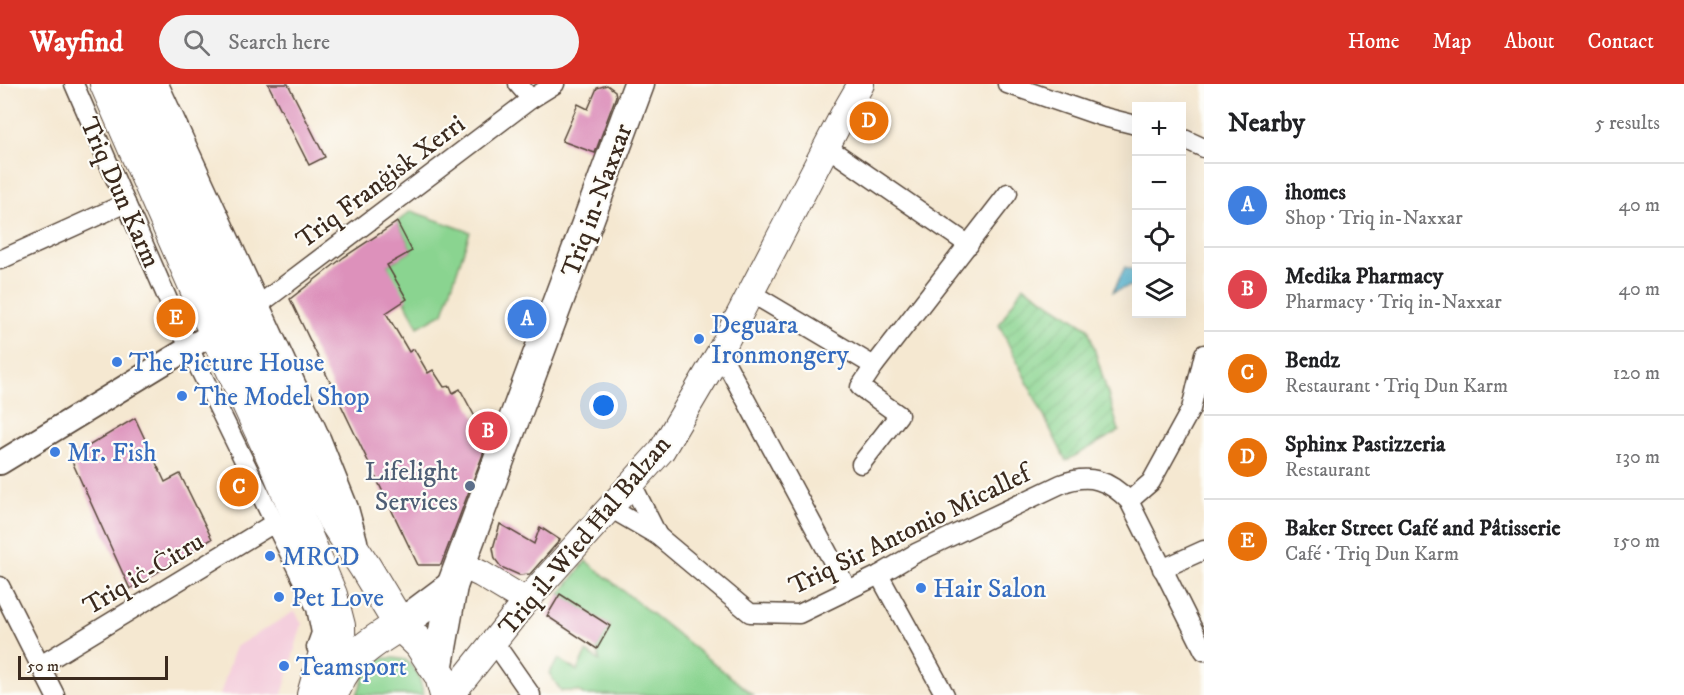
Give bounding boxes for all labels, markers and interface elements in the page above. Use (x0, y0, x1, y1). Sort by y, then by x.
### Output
search box (159, 15, 579, 69)
text: Wayfind (30, 25, 123, 60)
icon: search (180, 26, 213, 59)
text: Search here (228, 29, 330, 56)
text: Home (1348, 29, 1400, 55)
text: Map (1433, 29, 1471, 55)
text: About (1504, 29, 1555, 55)
text: Contact (1588, 29, 1654, 55)
pin: D (850, 99, 888, 144)
map controls (1132, 102, 1186, 318)
button: + (1132, 102, 1186, 156)
text: Nearby (1228, 107, 1305, 140)
street label: Triq Franġisk Xerri (290, 108, 472, 256)
text: 5 results (1595, 111, 1660, 136)
street label: Triq Dun Karm (72, 112, 168, 273)
street label: Triq in-Naxxar (554, 119, 641, 282)
button: − (1132, 156, 1186, 210)
text: ihomes (1285, 179, 1346, 206)
text: A (1241, 193, 1254, 218)
text: 40 m (1618, 193, 1660, 218)
text: Shop · Triq in-Naxxar (1285, 206, 1463, 231)
button: locate (1132, 210, 1186, 264)
text: Medika Pharmacy (1285, 263, 1443, 290)
button: layers (1132, 264, 1186, 318)
text: B (1241, 277, 1254, 302)
text: 40 m (1618, 277, 1660, 302)
text: Pharmacy · Triq in-Naxxar (1285, 290, 1502, 315)
pin: E (156, 296, 195, 340)
pin: A (508, 296, 546, 342)
place label: Deguara Ironmongery (711, 309, 849, 372)
marker: Deguara Ironmongery (692, 332, 706, 346)
place label: The Picture House (129, 347, 325, 380)
text: Bendz (1285, 347, 1340, 374)
marker: The Picture House (110, 355, 124, 369)
text: C (1241, 361, 1254, 386)
text: 120 m (1613, 361, 1660, 386)
text: Restaurant · Triq Dun Karm (1285, 374, 1508, 399)
place label: The Model Shop (194, 381, 370, 414)
marker: The Model Shop (175, 389, 189, 403)
your location (589, 391, 618, 420)
pin: B (468, 408, 508, 454)
street label: Triq il-Wied Ħal Balzan (492, 429, 679, 643)
text: Sphinx Pastizzeria (1285, 431, 1445, 458)
place label: Mr. Fish (67, 437, 157, 470)
marker: Mr. Fish (48, 445, 62, 459)
text: D (1240, 445, 1255, 470)
text: 130 m (1615, 445, 1660, 470)
place label: Lifelight Services (365, 456, 458, 519)
street label: Triq Sir Antonio Micallef (784, 456, 1039, 603)
text: Restaurant (1285, 458, 1370, 483)
pin: C (220, 464, 258, 510)
marker: Lifelight Services (463, 479, 477, 493)
text: Baker Street Café and Pâtisserie (1285, 515, 1561, 542)
street label: Triq iċ-Ċitru (77, 525, 210, 623)
text: E (1240, 529, 1255, 554)
text: 150 m (1613, 529, 1660, 554)
place label: MRCD (282, 541, 360, 574)
text: Café · Triq Dun Karm (1285, 542, 1459, 567)
marker: MRCD (263, 549, 277, 563)
place label: Hair Salon (933, 573, 1047, 606)
marker: Hair Salon (914, 581, 928, 595)
place label: Pet Love (291, 582, 384, 615)
marker: Pet Love (272, 590, 286, 604)
place label: Teamsport (296, 651, 407, 684)
scale bar (18, 653, 168, 680)
text: 50 m (27, 656, 59, 676)
marker: Teamsport (277, 659, 291, 673)

